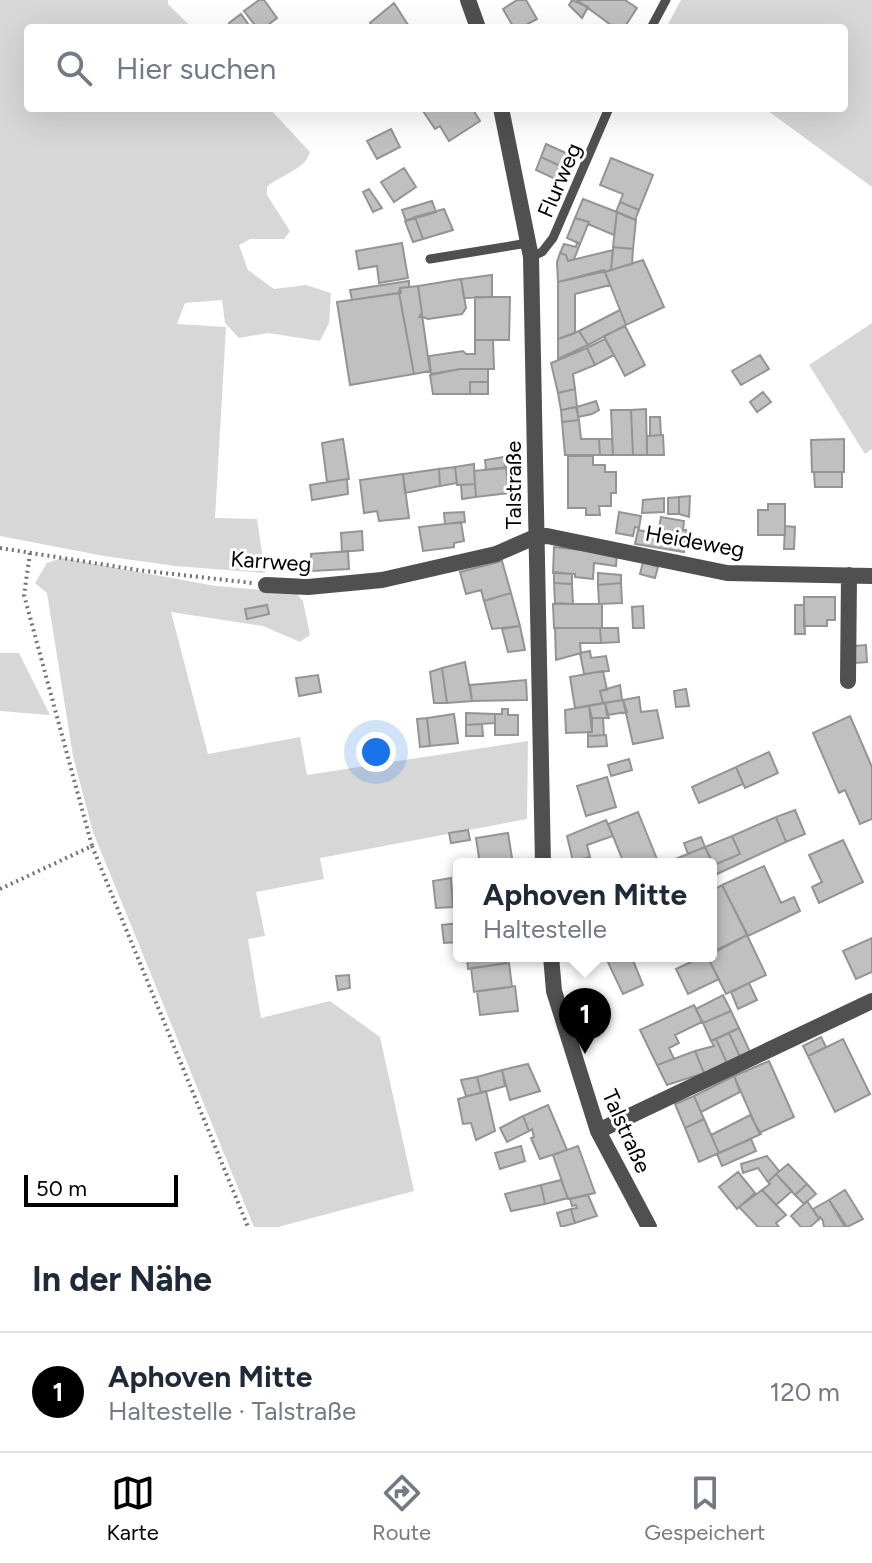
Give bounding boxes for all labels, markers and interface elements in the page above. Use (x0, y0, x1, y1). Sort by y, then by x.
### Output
search box (24, 24, 848, 112)
icon: search (52, 46, 96, 90)
text: Hier suchen (116, 50, 276, 87)
street label: Flurweg (532, 139, 587, 222)
street label: Talstraße (500, 441, 527, 529)
street label: Heideweg (643, 520, 747, 563)
street label: Karrweg (229, 545, 312, 578)
your location (356, 732, 396, 772)
popup (453, 858, 717, 962)
text: Aphoven Mitte (483, 876, 687, 913)
text: Haltestelle (483, 913, 607, 945)
pin: 1 (559, 988, 611, 1054)
street label: Talstraße (596, 1085, 657, 1177)
scale bar (24, 1171, 178, 1207)
text: 50 m (36, 1175, 87, 1202)
text: In der Nähe (32, 1259, 212, 1300)
text: Aphoven Mitte (108, 1358, 312, 1395)
text: 1 (53, 1376, 63, 1408)
text: 120 m (770, 1376, 840, 1408)
text: Haltestelle · Talstraße (108, 1395, 356, 1427)
tab: Karte (107, 1471, 159, 1546)
tab: Route (372, 1471, 431, 1546)
tab: Gespeichert (644, 1471, 765, 1546)

